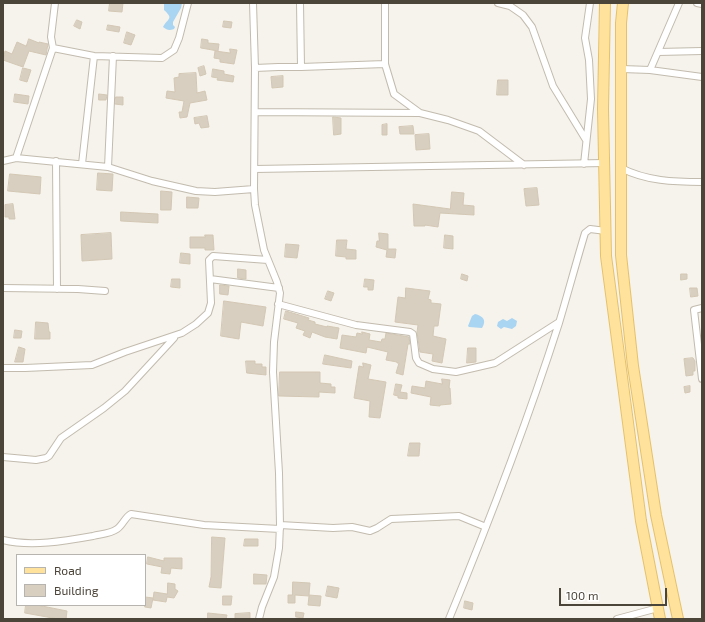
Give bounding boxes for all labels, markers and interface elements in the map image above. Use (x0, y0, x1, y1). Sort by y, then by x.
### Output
legend (16, 554, 146, 606)
text: Road (54, 563, 82, 577)
scale bar (561, 580, 669, 606)
text: Building (54, 583, 98, 597)
text: 100 m (566, 588, 598, 602)

